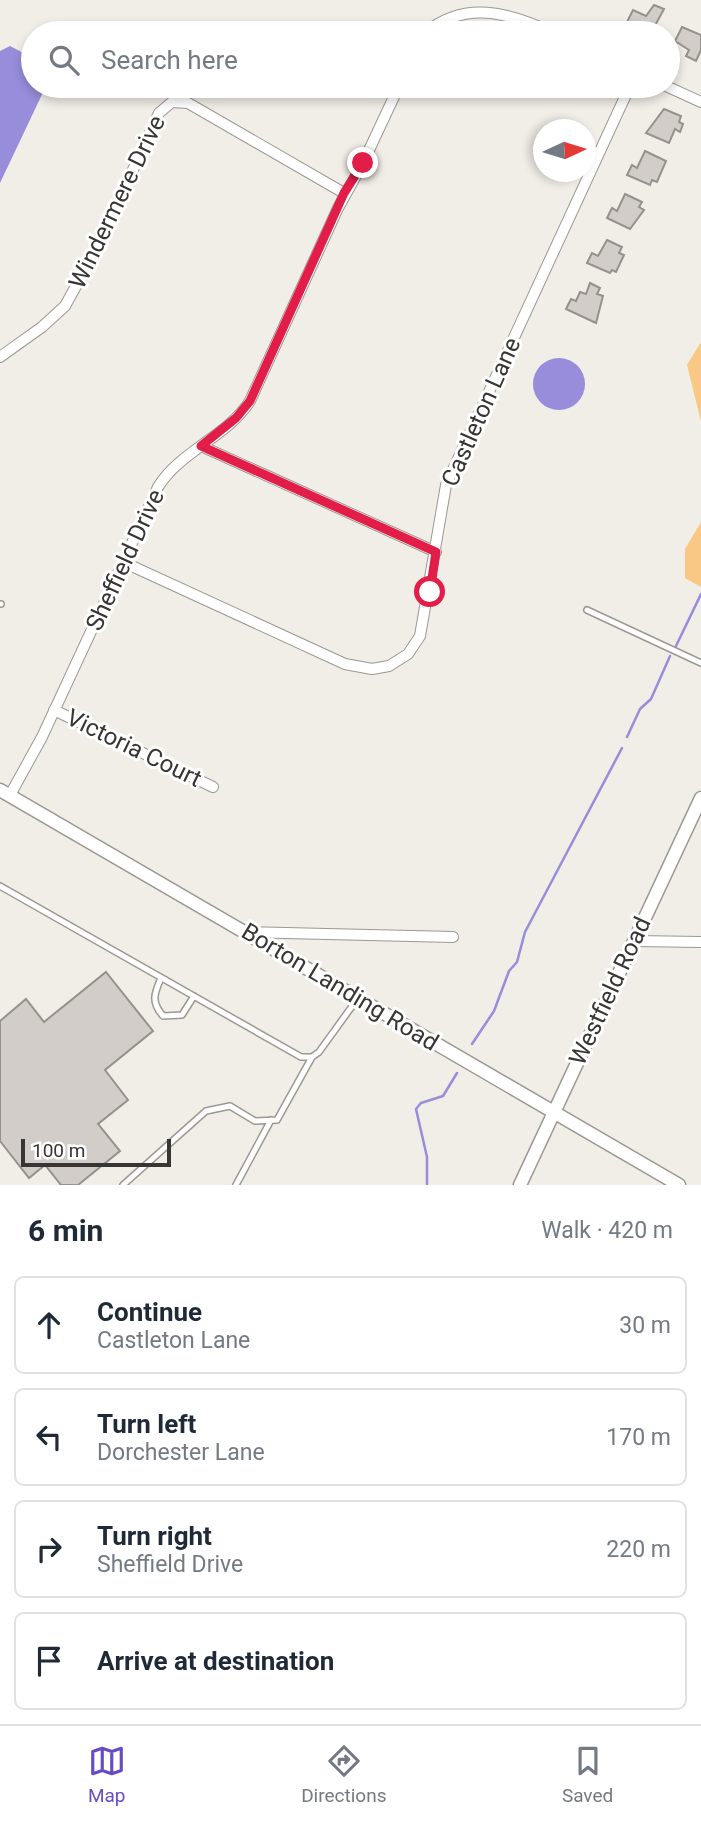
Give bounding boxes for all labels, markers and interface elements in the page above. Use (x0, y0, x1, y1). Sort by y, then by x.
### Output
search box (21, 21, 680, 98)
icon: search (45, 41, 83, 79)
text: Search here (101, 45, 238, 75)
street label: Windermere Drive (63, 111, 171, 293)
north arrow (533, 119, 596, 182)
route end (347, 147, 378, 178)
street label: Castleton Lane (436, 333, 526, 491)
street label: Sheffield Drive (80, 485, 170, 635)
route start (414, 576, 445, 607)
street label: Victoria Court (62, 703, 206, 793)
street label: Westfield Road (563, 912, 657, 1070)
street label: Borton Landing Road (237, 917, 443, 1057)
scale bar (21, 1136, 172, 1168)
text: 100 m (32, 1139, 85, 1162)
text: 6 min (28, 1213, 103, 1248)
text: Walk · 420 m (541, 1217, 673, 1244)
text: Continue (97, 1297, 202, 1327)
icon: ahead (30, 1306, 68, 1344)
text: 30 m (619, 1312, 671, 1339)
text: Castleton Lane (97, 1327, 250, 1354)
text: Turn left (97, 1409, 196, 1439)
icon: left (30, 1418, 68, 1456)
text: 170 m (606, 1424, 671, 1451)
text: Dorchester Lane (97, 1439, 265, 1466)
text: Turn right (97, 1521, 212, 1551)
icon: right (30, 1530, 68, 1568)
text: 220 m (606, 1536, 671, 1563)
text: Sheffield Drive (97, 1551, 243, 1578)
icon: arrive (30, 1642, 68, 1680)
text: Arrive at destination (97, 1646, 334, 1676)
tab: Map (88, 1742, 126, 1807)
tab: Directions (301, 1742, 386, 1807)
tab: Saved (562, 1742, 613, 1807)

